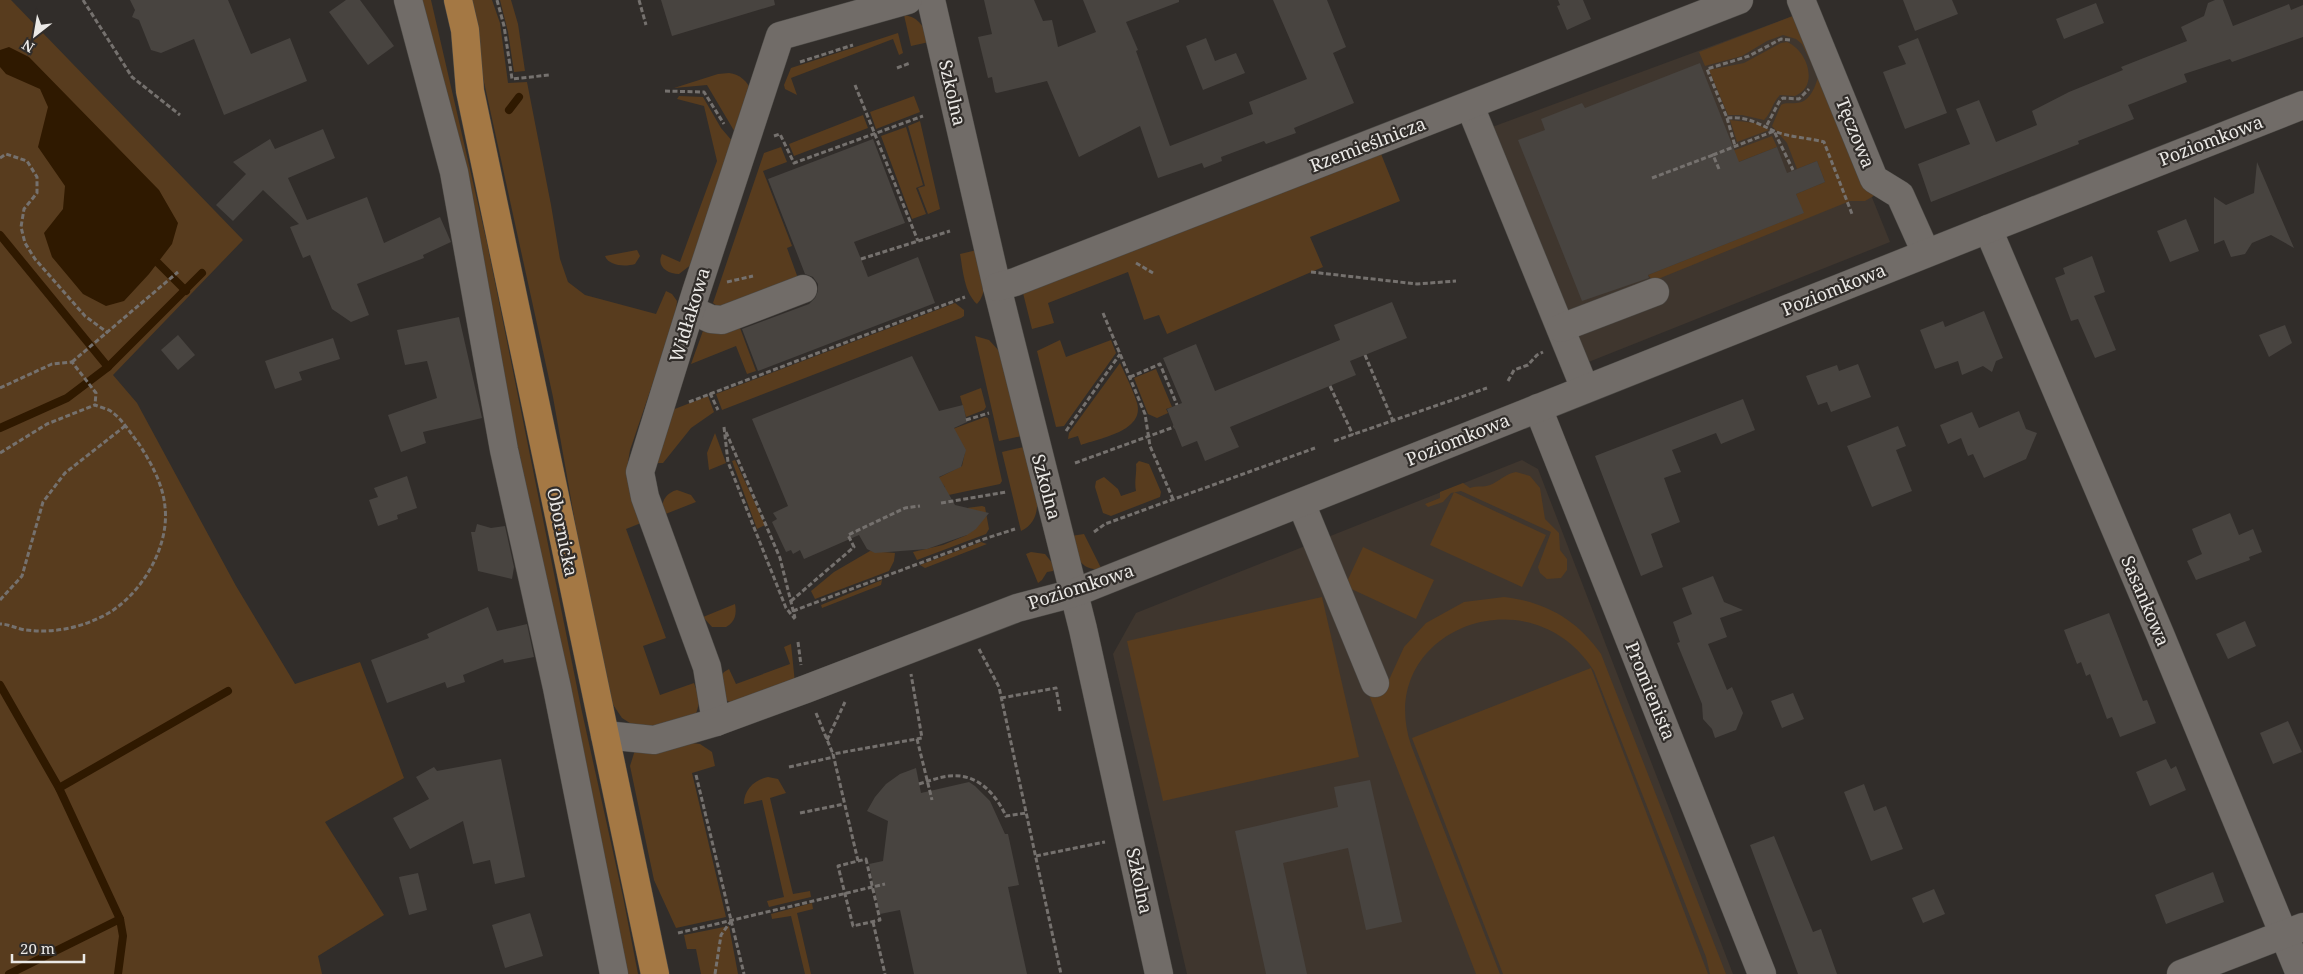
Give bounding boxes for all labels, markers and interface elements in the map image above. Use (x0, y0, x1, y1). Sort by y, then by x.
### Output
north arrow (10, 10, 60, 60)
text: N (18, 36, 38, 58)
street label: Szkolna (934, 57, 972, 128)
street label: Tęczowa (1831, 94, 1881, 171)
street label: Poziomkowa (2155, 109, 2266, 171)
street label: Rzemieślnicza (1306, 111, 1429, 177)
street label: Poziomkowa (1778, 257, 1889, 321)
street label: Widłakowa (663, 264, 715, 365)
street label: Poziomkowa (1402, 407, 1513, 471)
street label: Szkolna (1027, 451, 1067, 522)
street label: Obornicka (542, 485, 584, 578)
street label: Sasankowa (2116, 552, 2176, 649)
street label: Poziomkowa (1025, 558, 1137, 614)
street label: Promienista (1620, 638, 1682, 743)
street label: Szkolna (1121, 846, 1159, 916)
scale bar (12, 932, 85, 964)
text: 20 m (20, 938, 55, 958)

